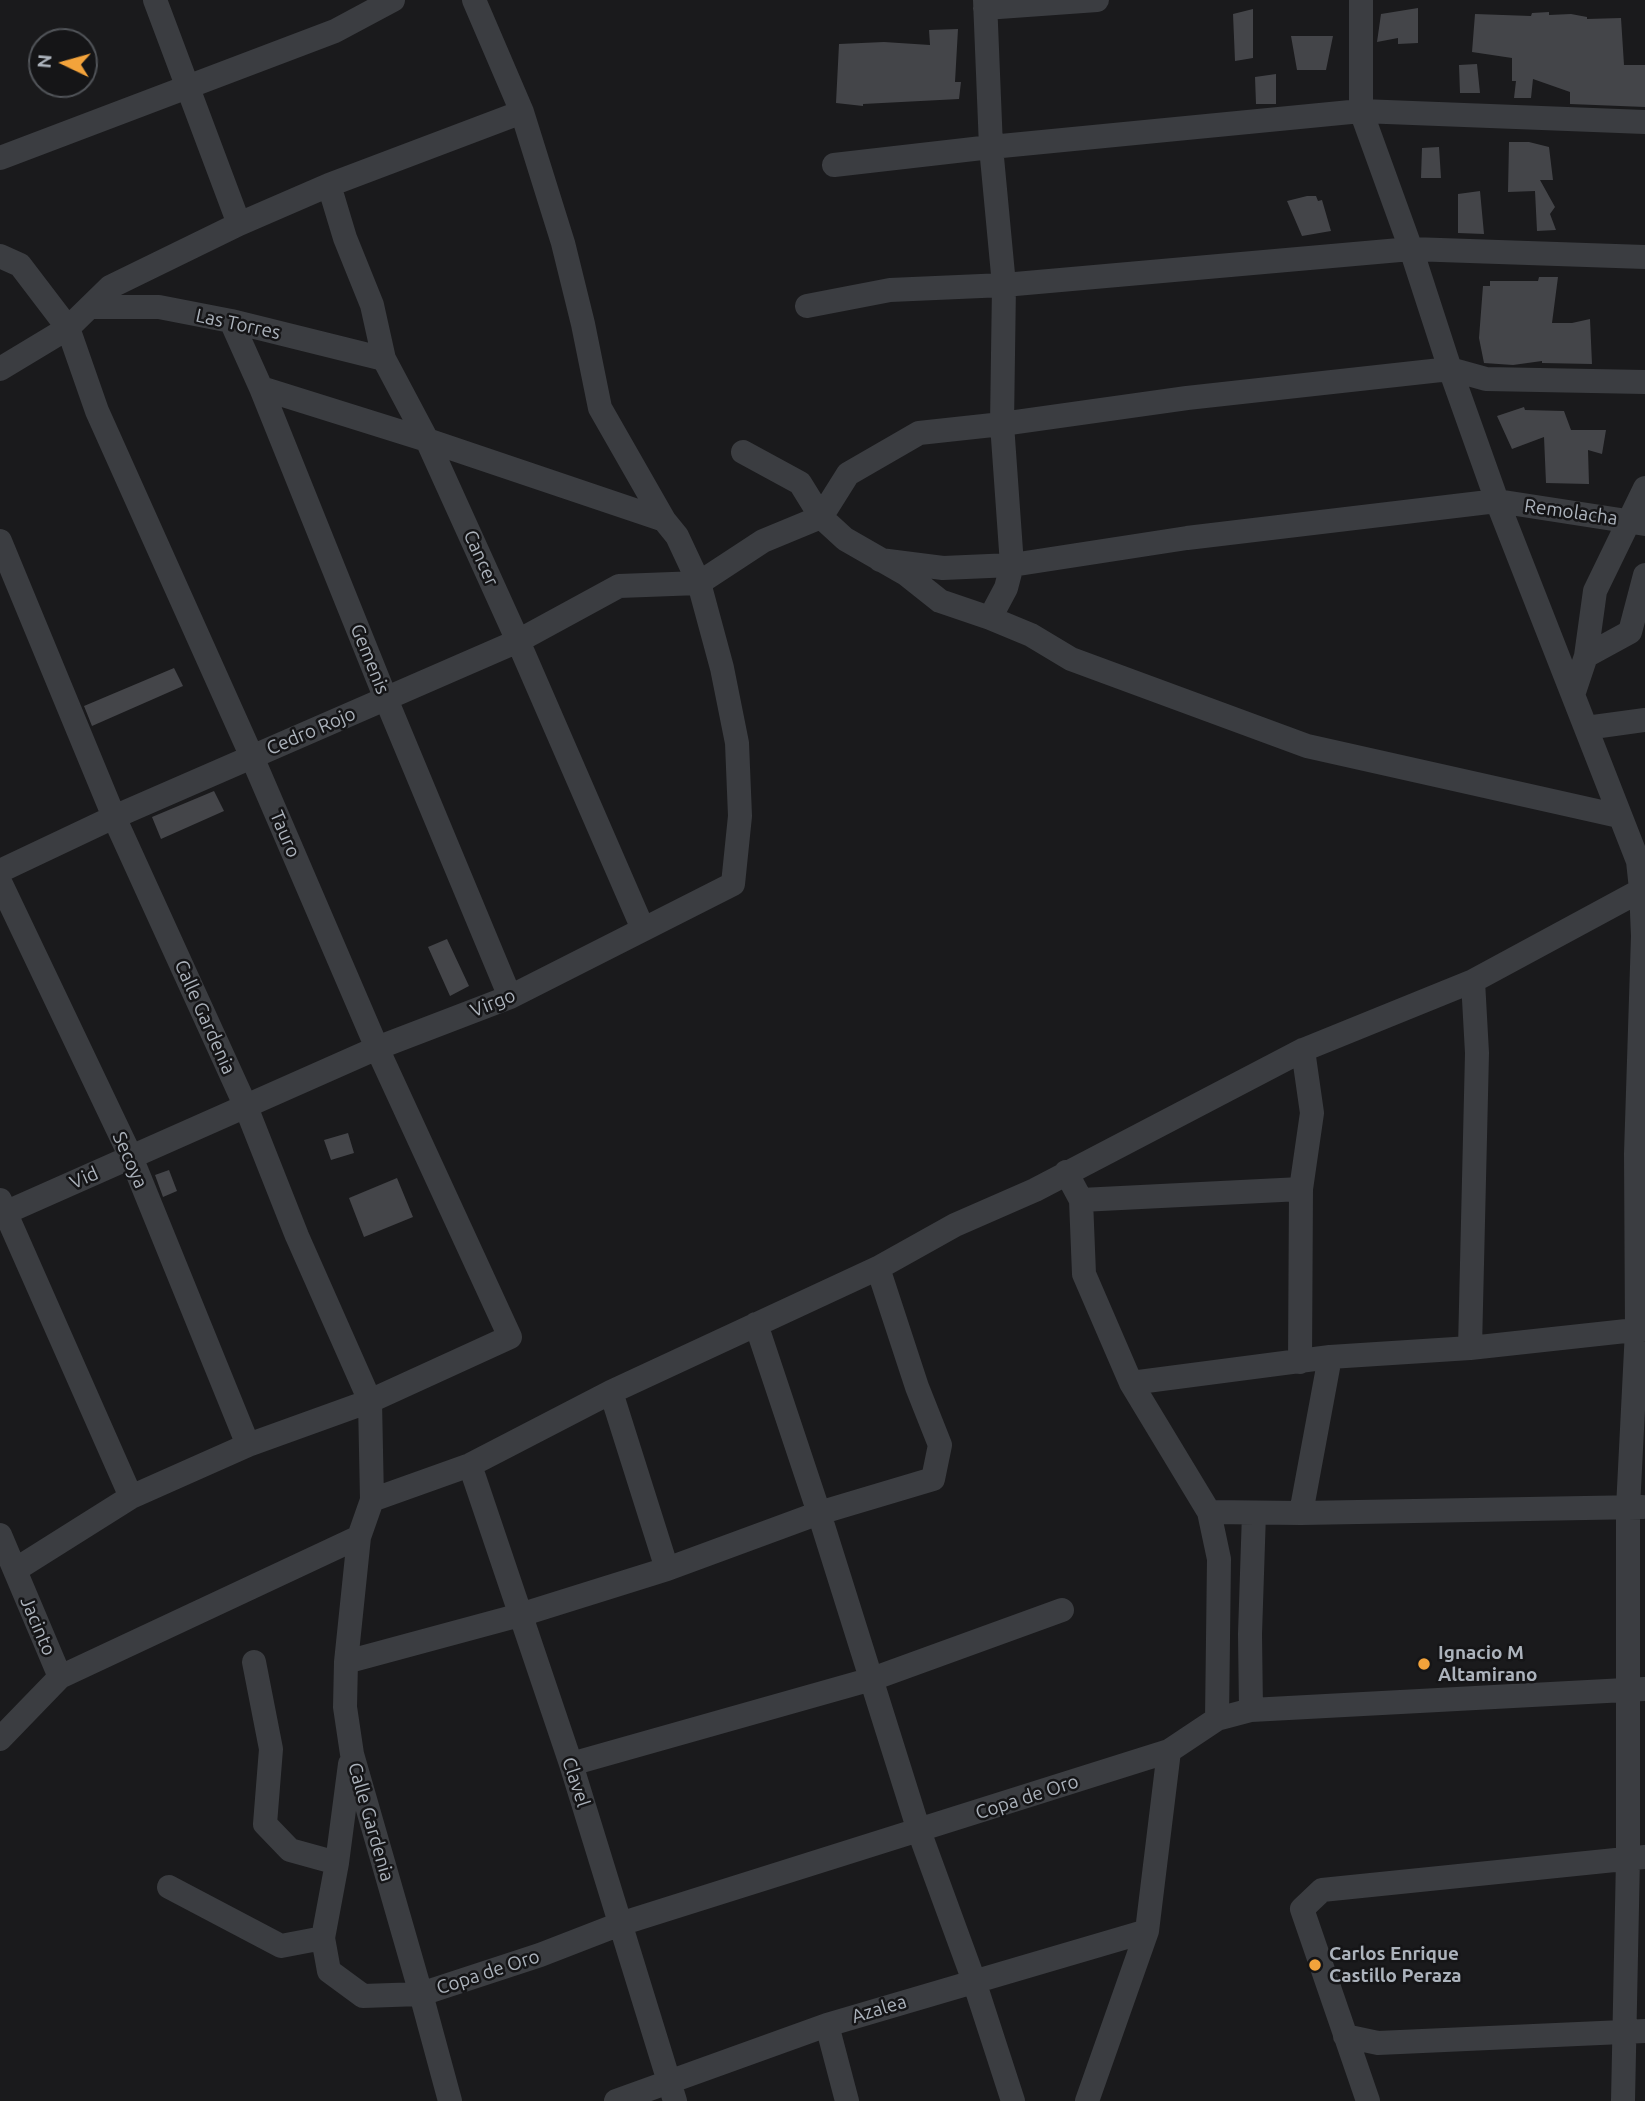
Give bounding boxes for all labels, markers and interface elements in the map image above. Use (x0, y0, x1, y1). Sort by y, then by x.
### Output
north arrow (28, 28, 98, 98)
text: N (32, 53, 56, 69)
street label: Las Torres (194, 304, 282, 344)
street label: Remolacha (1523, 494, 1619, 530)
street label: Cancer (459, 527, 503, 589)
street label: Gemenis (346, 621, 394, 697)
street label: Cedro Rojo (263, 702, 359, 760)
street label: Tauro (265, 807, 305, 861)
street label: Calle Gardenia (170, 956, 240, 1078)
street label: Virgo (467, 984, 519, 1022)
street label: Secoya (108, 1128, 152, 1192)
street label: Vid (66, 1162, 102, 1194)
street label: Jacinto (15, 1593, 61, 1659)
place label: Ignacio M Altamirano (1438, 1642, 1538, 1686)
marker: Ignacio M Altamirano (1416, 1656, 1432, 1672)
street label: Clavel (557, 1754, 595, 1810)
street label: Calle Gardenia (343, 1760, 399, 1884)
street label: Copa de Oro (973, 1770, 1081, 1824)
place label: Carlos Enrique Castillo Peraza (1329, 1943, 1462, 1987)
street label: Copa de Oro (434, 1945, 542, 1999)
marker: Carlos Enrique Castillo Peraza (1307, 1957, 1323, 1973)
street label: Azalea (849, 1990, 909, 2028)

